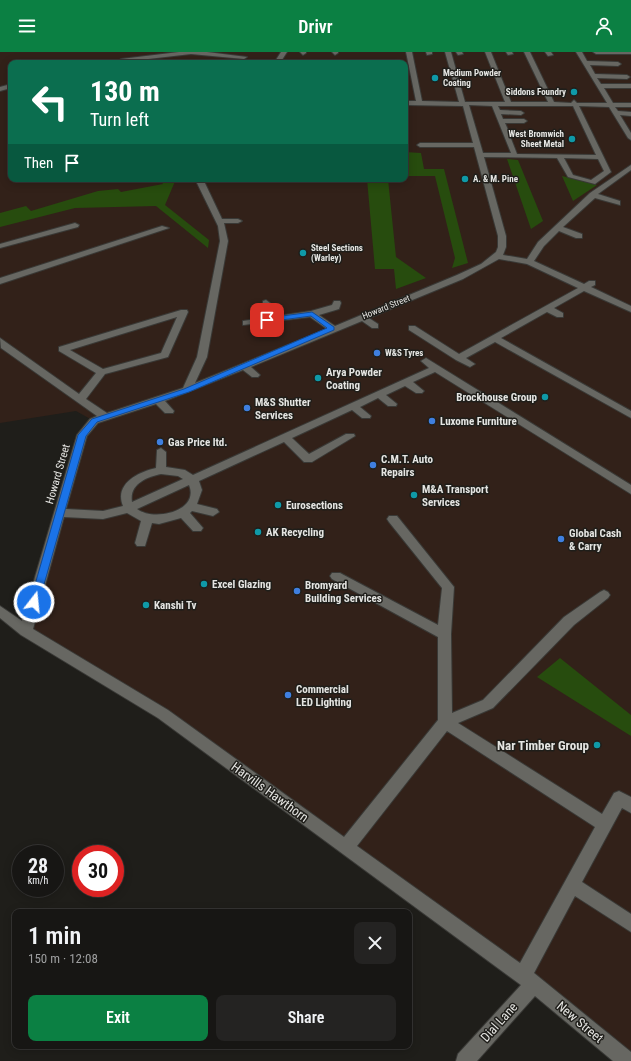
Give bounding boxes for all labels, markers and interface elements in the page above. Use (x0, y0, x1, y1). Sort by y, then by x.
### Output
icon: menu (16, 15, 38, 37)
icon: person (593, 15, 615, 37)
text: Drivr (298, 16, 333, 37)
place label: Medium Powder Coating (443, 68, 501, 88)
marker: Medium Powder Coating (430, 73, 440, 83)
text: 130 m (90, 75, 160, 108)
icon: left (24, 76, 76, 128)
place label: Siddons Foundry (506, 87, 566, 97)
marker: Siddons Foundry (569, 87, 579, 97)
text: Turn left (90, 109, 149, 130)
place label: West Bromwich Sheet Metal (509, 129, 564, 149)
marker: West Bromwich Sheet Metal (567, 134, 577, 144)
icon: arrive (61, 152, 83, 174)
text: Then (24, 154, 53, 172)
marker: A. & M. Pine (460, 174, 470, 184)
place label: A. & M. Pine (473, 174, 519, 184)
place label: Steel Sections (Warley) (311, 243, 363, 264)
marker: Steel Sections (Warley) (298, 248, 308, 258)
street label: Howard Street (361, 293, 412, 321)
pin (250, 303, 284, 337)
icon: arrive (256, 309, 278, 331)
marker: W&S Tyres (372, 348, 382, 358)
place label: W&S Tyres (385, 348, 423, 358)
place label: Arya Powder Coating (326, 366, 382, 392)
marker: Arya Powder Coating (313, 373, 323, 383)
place label: Brockhouse Group (456, 391, 538, 404)
marker: Brockhouse Group (540, 392, 550, 402)
place label: M&S Shutter Services (255, 396, 311, 422)
marker: M&S Shutter Services (242, 403, 252, 413)
place label: Luxome Furniture (440, 415, 517, 428)
marker: Luxome Furniture (427, 416, 437, 426)
place label: Gas Price ltd. (168, 436, 227, 449)
marker: Gas Price ltd. (155, 437, 165, 447)
street label: Howard Street (43, 443, 73, 505)
place label: C.M.T. Auto Repairs (381, 453, 433, 479)
marker: C.M.T. Auto Repairs (368, 460, 378, 470)
place label: M&A Transport Services (422, 483, 489, 509)
marker: M&A Transport Services (409, 490, 419, 500)
place label: Eurosections (286, 499, 343, 512)
marker: Eurosections (273, 500, 283, 510)
place label: AK Recycling (266, 526, 324, 539)
marker: AK Recycling (253, 527, 263, 537)
place label: Global Cash & Carry (569, 527, 621, 553)
marker: Global Cash & Carry (556, 534, 566, 544)
place label: Excel Glazing (212, 578, 271, 591)
marker: Excel Glazing (199, 579, 209, 589)
place label: Bromyard Building Services (305, 579, 382, 605)
position arrow (13, 581, 55, 623)
marker: Bromyard Building Services (292, 586, 302, 596)
place label: Kanshi Tv (154, 599, 197, 612)
marker: Kanshi Tv (141, 600, 151, 610)
place label: Commercial LED Lighting (296, 683, 352, 709)
marker: Commercial LED Lighting (283, 690, 293, 700)
place label: Nar Timber Group (497, 738, 589, 753)
marker: Nar Timber Group (592, 740, 602, 750)
street label: Harvills Hawthorn (229, 759, 311, 825)
speed limit sign: 30 (72, 845, 124, 897)
text: 28 (28, 854, 48, 878)
text: km/h (28, 875, 48, 886)
text: 1 min (28, 922, 81, 950)
button: close (354, 922, 396, 964)
text: 150 m · 12:08 (28, 951, 98, 966)
button: Exit (28, 995, 208, 1041)
button: Share (216, 995, 396, 1041)
street label: New Street (554, 998, 606, 1046)
street label: Dial Lane (478, 999, 520, 1045)

